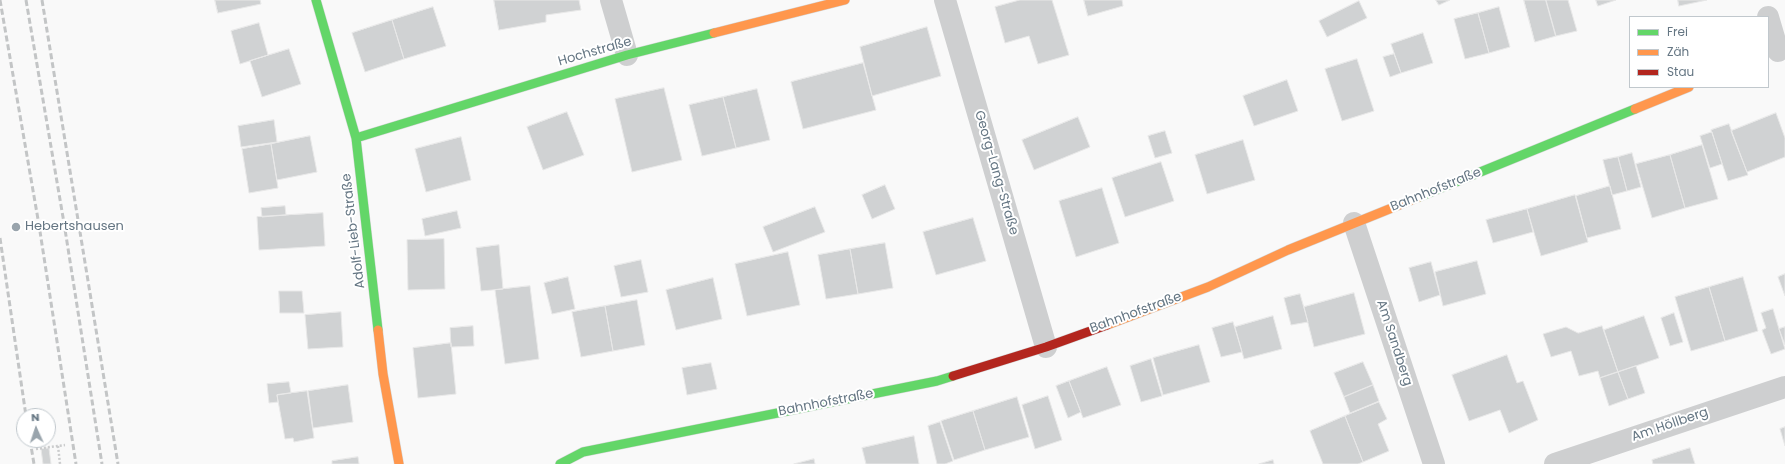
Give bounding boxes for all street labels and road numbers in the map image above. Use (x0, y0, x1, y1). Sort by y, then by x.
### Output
street label: Hochstraße (557, 34, 633, 70)
street label: Georg-Lang-Straße (971, 109, 1021, 237)
street label: Bahnhofstraße (1388, 165, 1484, 215)
street label: Adolf-Lieb-Straße (339, 172, 369, 290)
street label: Bahnhofstraße (1088, 289, 1184, 337)
street label: Am Sandberg (1373, 298, 1415, 388)
street label: Bahnhofstraße (777, 386, 875, 420)
street label: Am Höllberg (1630, 405, 1710, 445)

